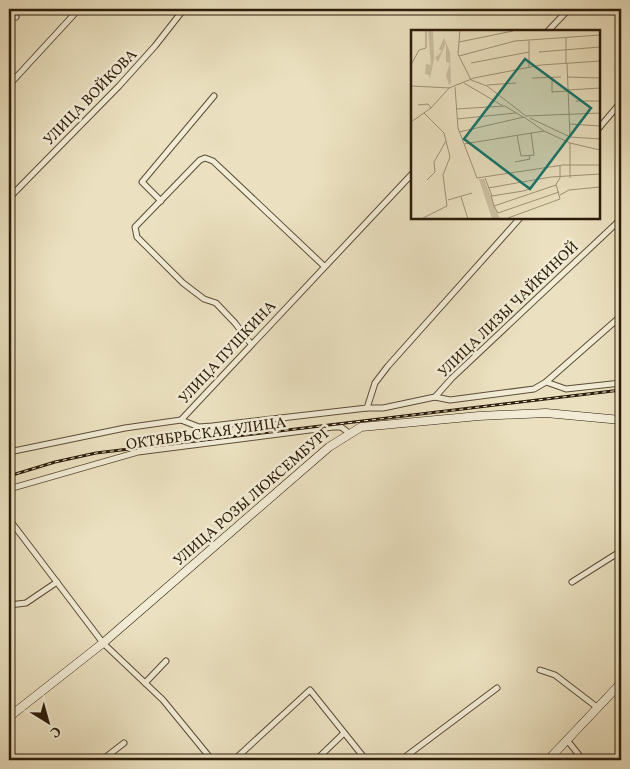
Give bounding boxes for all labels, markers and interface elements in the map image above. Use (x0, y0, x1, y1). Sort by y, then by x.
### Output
inset map (411, 30, 600, 219)
street label: УЛИЦА ВОЙКОВА (40, 45, 143, 151)
street label: УЛИЦА ЛИЗЫ ЧАЙКИНОЙ (434, 237, 584, 383)
street label: УЛИЦА ПУШКИНА (175, 296, 282, 409)
street label: ОКТЯБРЬСКАЯ УЛИЦА (125, 413, 288, 456)
street label: УЛИЦА РОЗЫ ЛЮКСЕМБУРГ (170, 423, 336, 572)
north arrow (22, 696, 72, 746)
text: С (46, 721, 64, 741)

